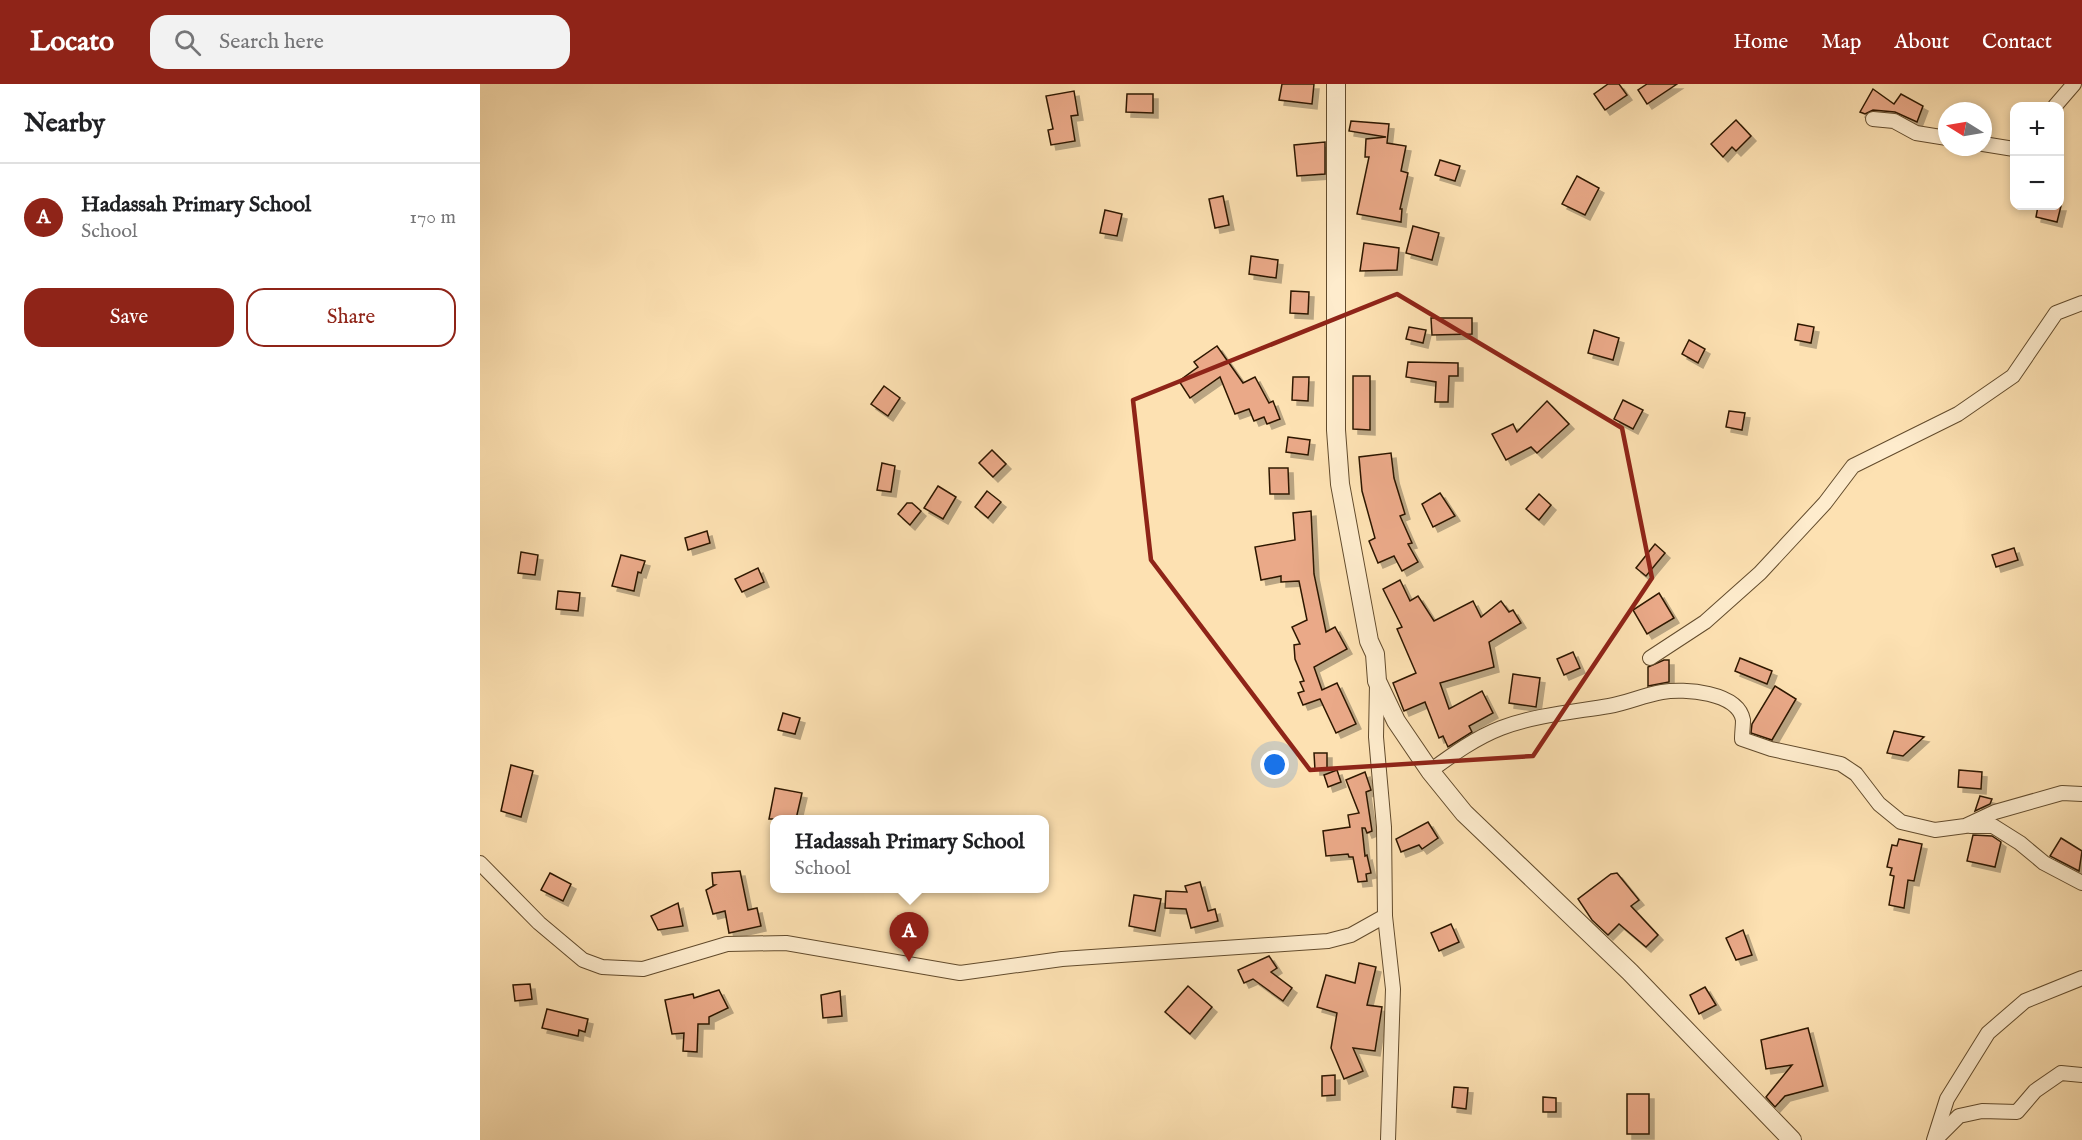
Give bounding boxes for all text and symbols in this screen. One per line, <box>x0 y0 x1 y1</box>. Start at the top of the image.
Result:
search box <box>150 15 570 69</box>
text: Locato <box>30 25 114 60</box>
icon: search <box>171 26 204 59</box>
text: Search here <box>219 28 324 56</box>
text: Home <box>1733 29 1788 56</box>
text: Map <box>1821 29 1861 56</box>
text: About <box>1894 29 1949 56</box>
text: Contact <box>1982 29 2052 56</box>
north arrow <box>1938 102 1992 156</box>
map controls <box>2010 102 2064 210</box>
button: + <box>2010 102 2064 156</box>
text: Nearby <box>24 107 105 140</box>
button: − <box>2010 156 2064 210</box>
text: Hadassah Primary School <box>81 191 311 219</box>
text: A <box>37 205 50 230</box>
text: 170 m <box>410 205 456 230</box>
text: School <box>81 219 137 244</box>
button: Save <box>24 288 234 347</box>
button: Share <box>246 288 456 347</box>
your location <box>1260 750 1289 779</box>
popup <box>770 815 1049 893</box>
text: Hadassah Primary School <box>794 828 1025 856</box>
text: School <box>794 856 851 881</box>
pin: A <box>890 912 928 962</box>

